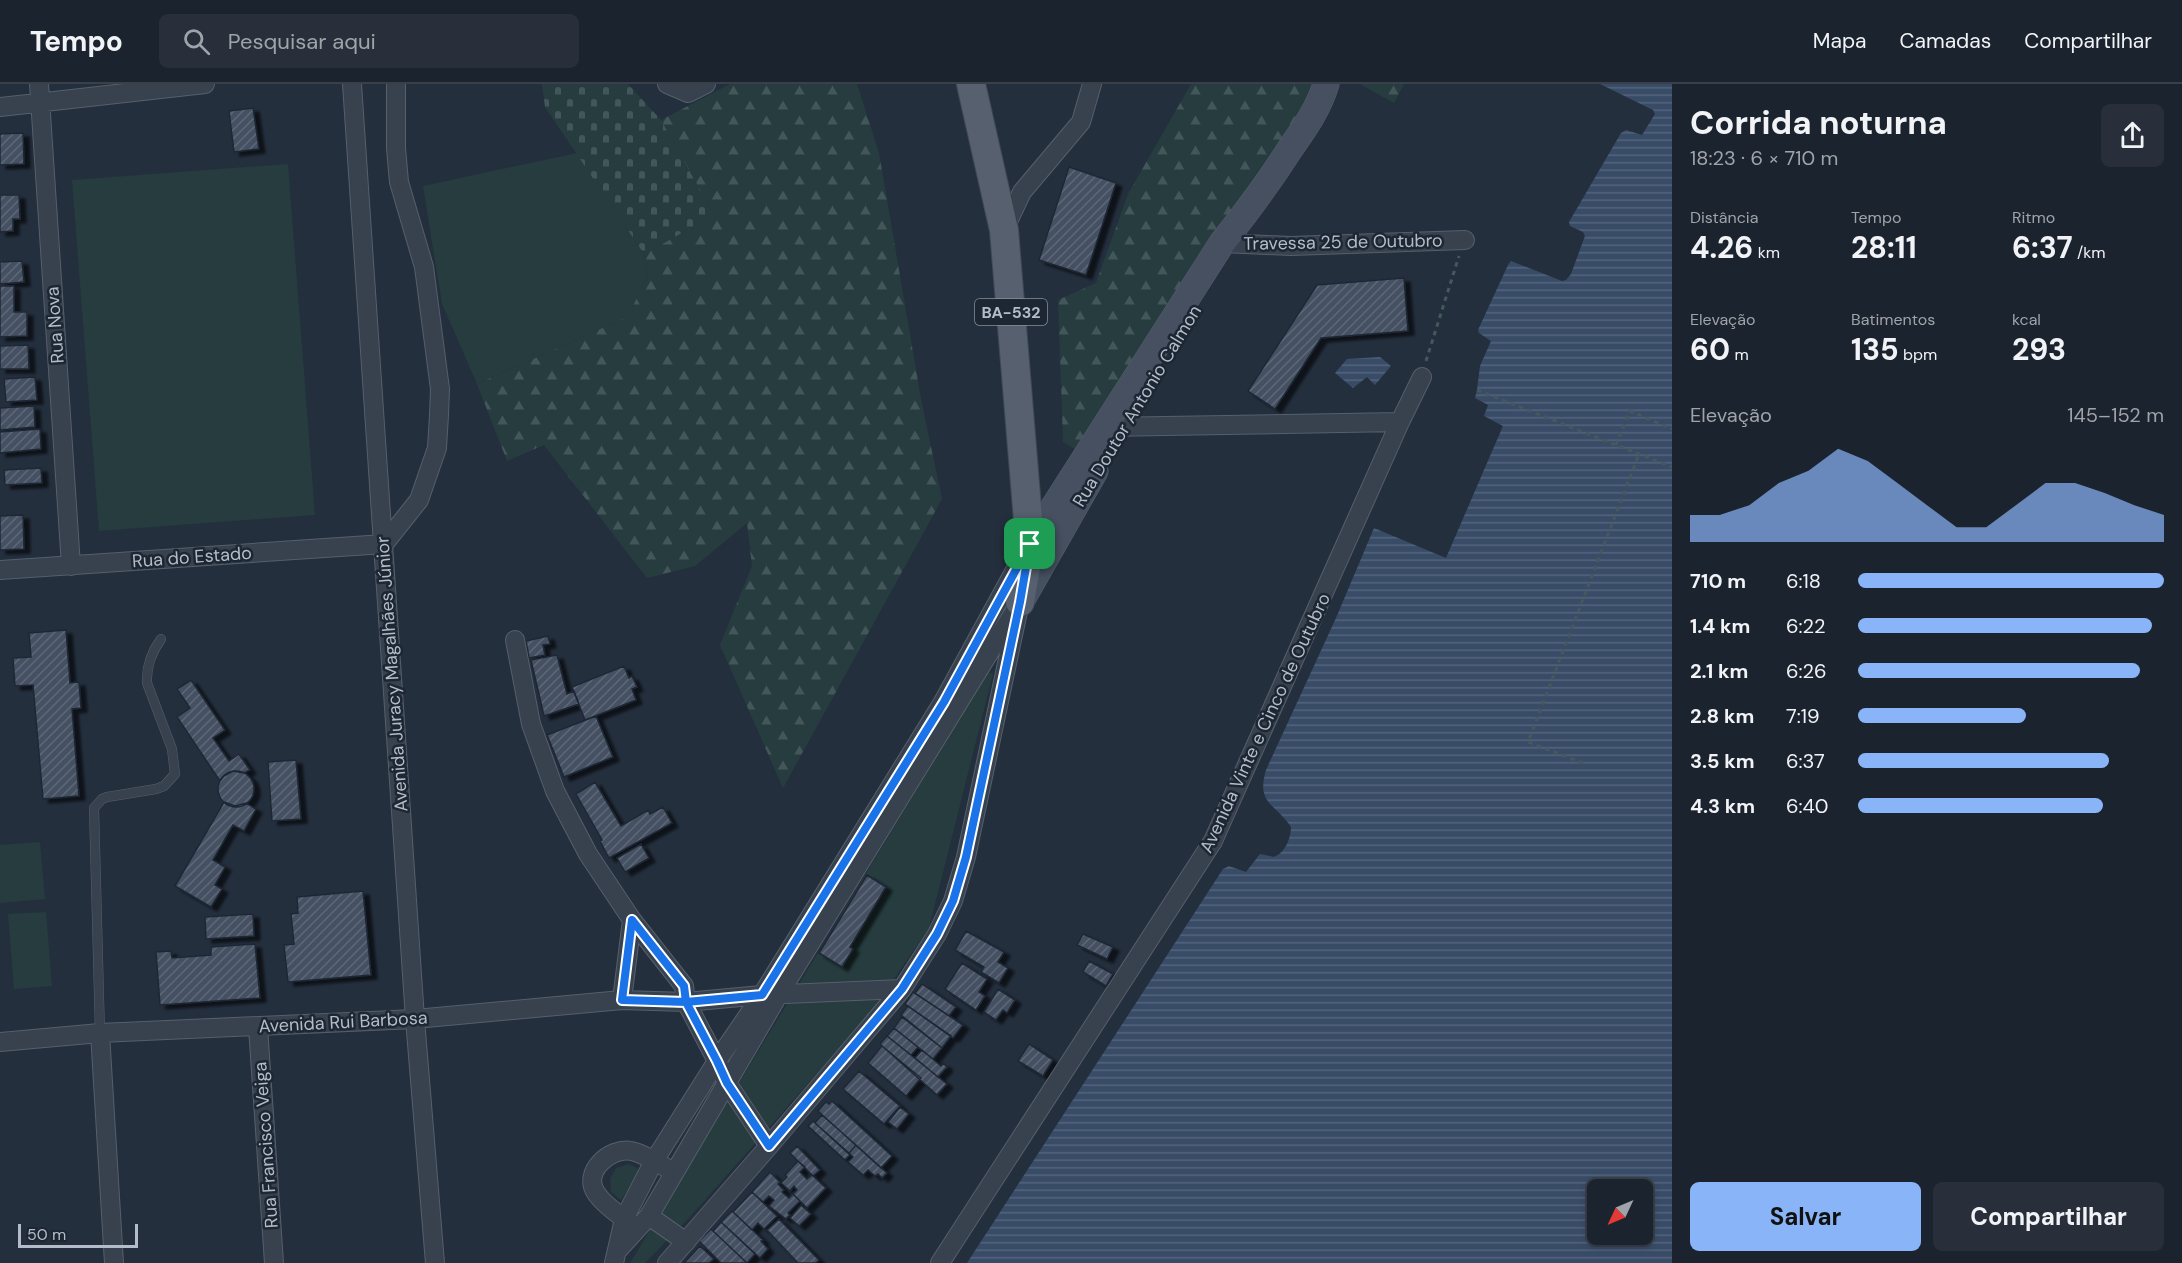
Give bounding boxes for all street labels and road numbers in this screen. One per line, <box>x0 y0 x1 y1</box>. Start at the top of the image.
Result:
street label: Travessa 25 de Outubro <box>1243 228 1443 256</box>
street label: Rua Nova <box>40 286 70 364</box>
road number: BA-532 <box>975 299 1047 325</box>
street label: Rua Doutor Antonio Calmon <box>1067 301 1207 511</box>
street label: Avenida Juracy Magalhães Júnior <box>370 535 414 812</box>
street label: Rua do Estado <box>131 541 253 573</box>
street label: Avenida Vinte e Cinco de Outubro <box>1194 589 1336 857</box>
street label: Avenida Rui Barbosa <box>258 1006 428 1038</box>
street label: Rua Francisco Veiga <box>248 1061 284 1229</box>

